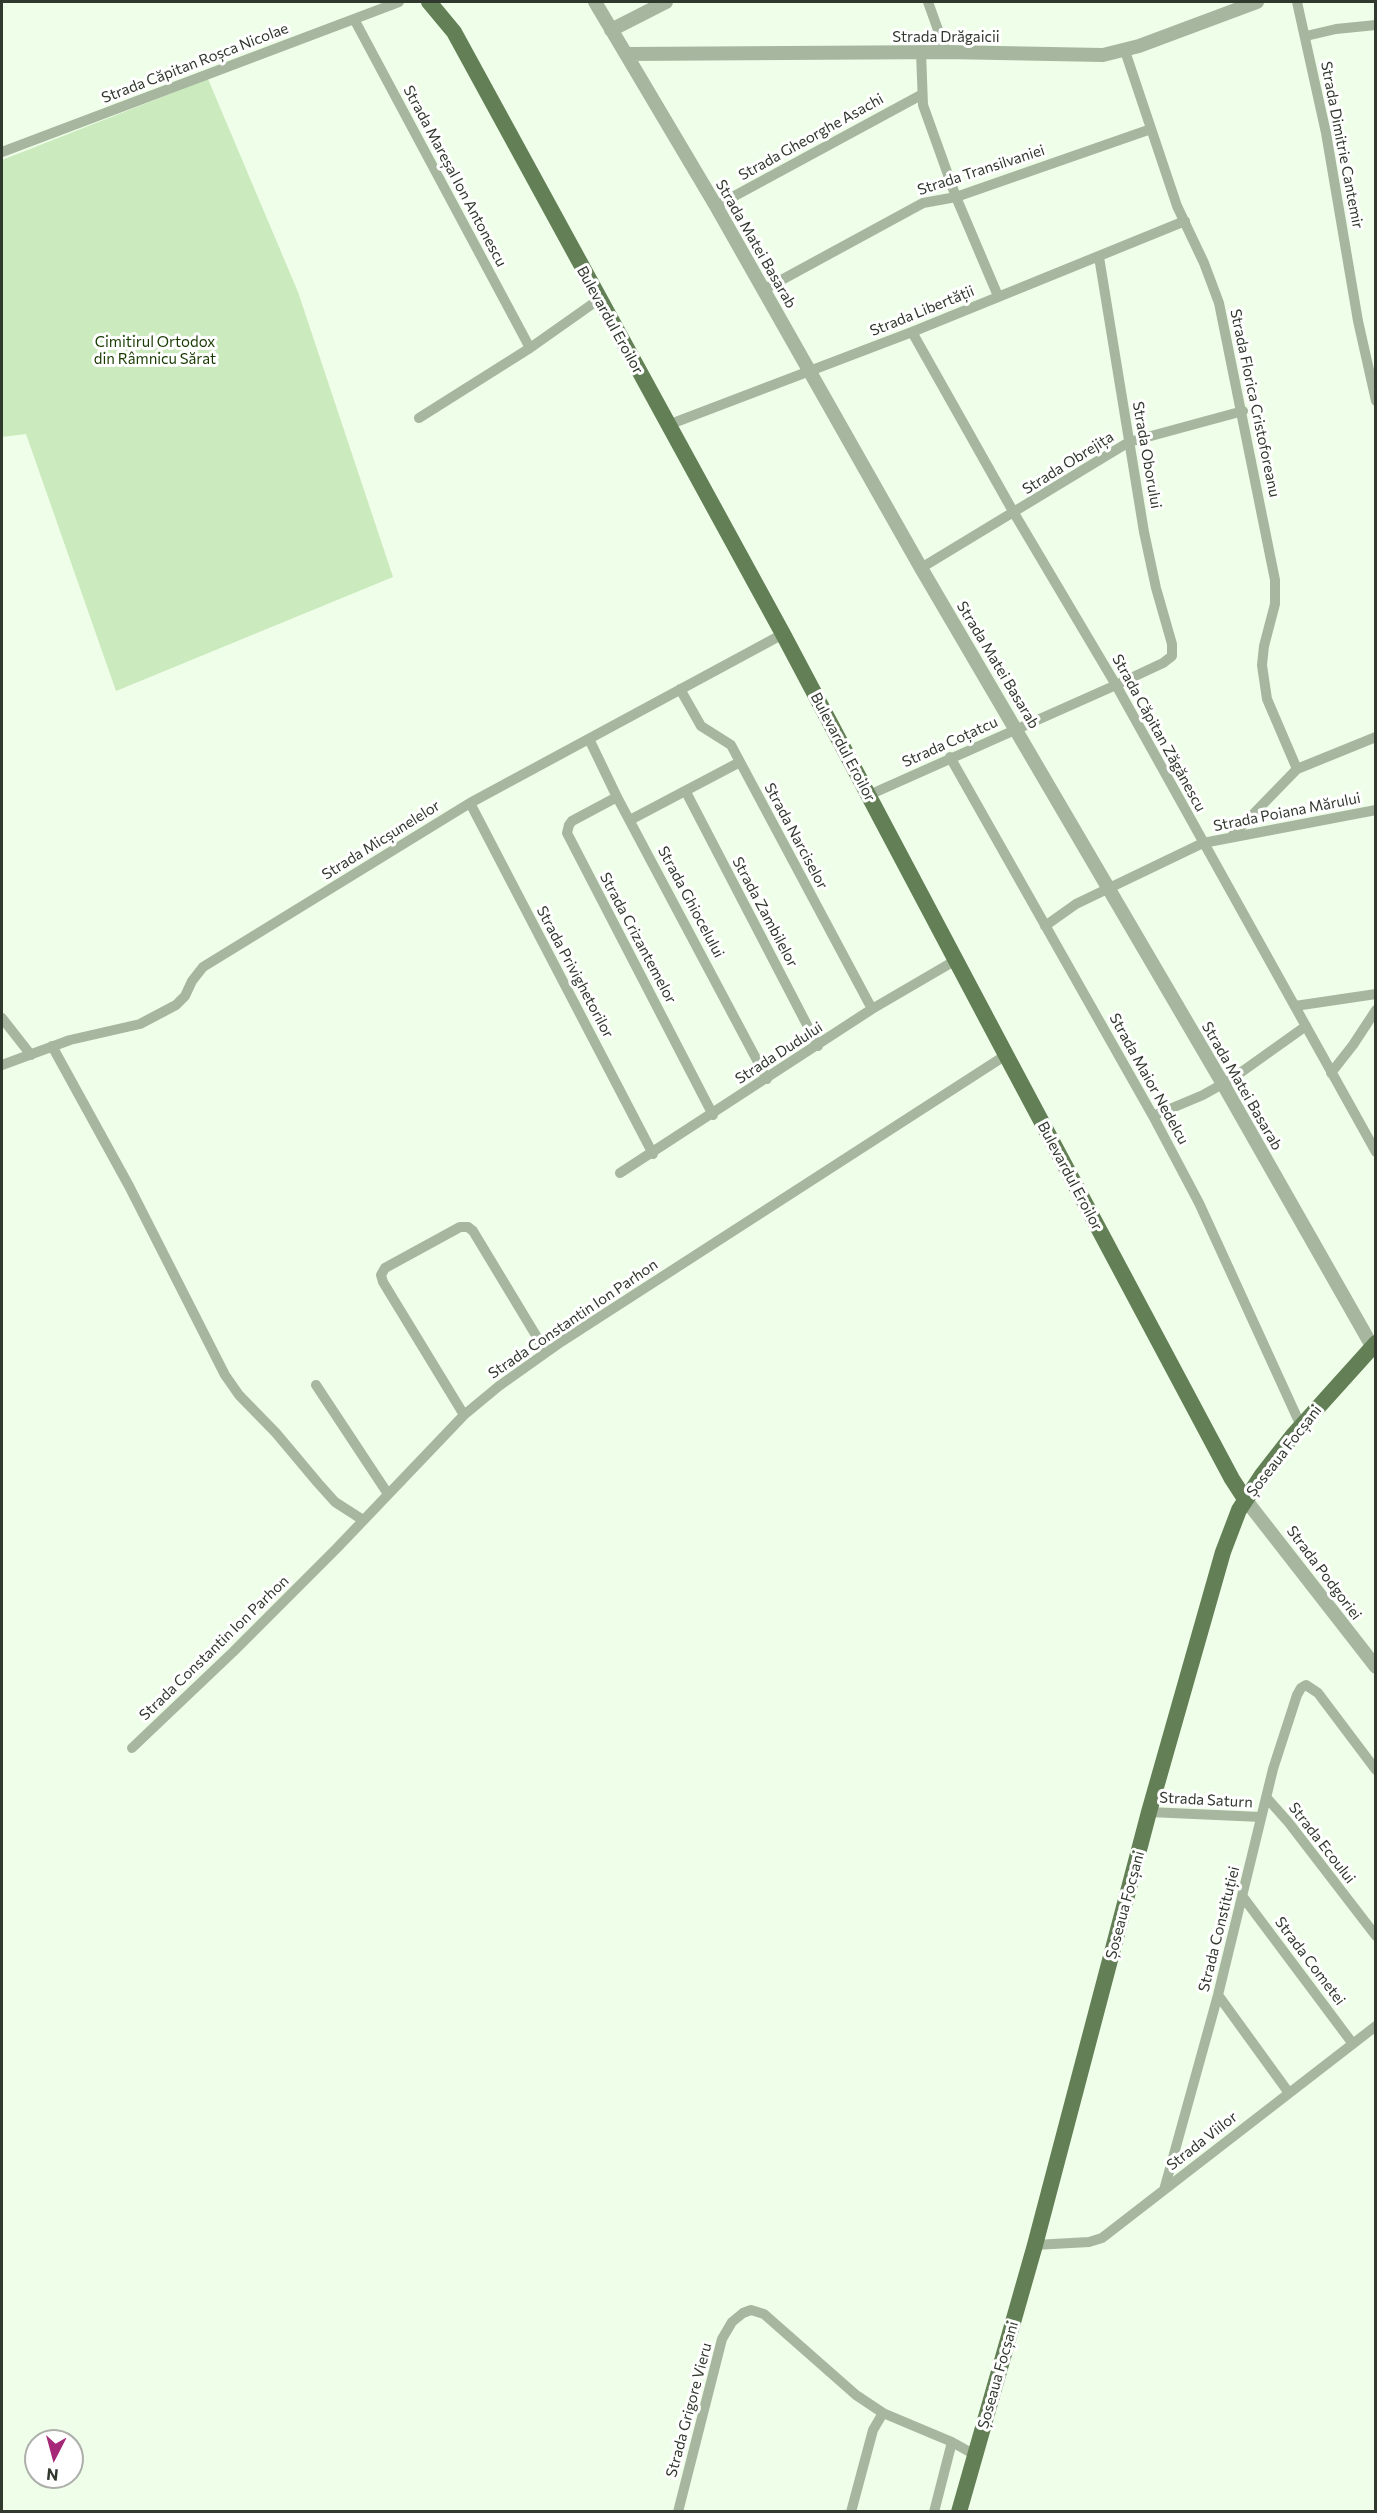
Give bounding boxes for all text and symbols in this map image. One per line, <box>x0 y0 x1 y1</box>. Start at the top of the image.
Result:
street label: Strada Căpitan Roșca Nicolae <box>99 19 291 107</box>
street label: Strada Drăgaicii <box>892 28 1000 46</box>
street label: Strada Dimitrie Cantemir <box>1317 60 1367 230</box>
street label: Strada Mareșal Ion Antonescu <box>399 82 511 270</box>
street label: Strada Gheorghe Asachi <box>735 90 887 184</box>
street label: Strada Transilvaniei <box>915 141 1047 199</box>
street label: Strada Matei Basarab <box>712 177 800 311</box>
street label: Bulevardul Eroilor <box>573 263 647 377</box>
street label: Strada Libertății <box>867 282 977 340</box>
street label: Strada Florica Cristoforeanu <box>1226 307 1284 499</box>
park label: Cimitirul Ortodox din Râmnicu Sărat <box>94 333 216 368</box>
street label: Strada Oborului <box>1129 400 1165 510</box>
street label: Strada Obrejița <box>1019 428 1117 498</box>
street label: Strada Matei Basarab <box>953 598 1043 732</box>
street label: Strada Căpitan Zăgănescu <box>1108 651 1210 815</box>
street label: Bulevardul Eroilor <box>807 690 879 804</box>
street label: Strada Coțatcu <box>899 713 1001 771</box>
street label: Strada Narciselor <box>760 780 832 892</box>
street label: Strada Poiana Mărului <box>1212 789 1362 835</box>
street label: Strada Micșunelelor <box>319 796 443 884</box>
street label: Strada Ghiocelului <box>654 843 728 961</box>
street label: Strada Zambilelor <box>728 854 802 970</box>
street label: Strada Crizantemelor <box>596 869 680 1007</box>
street label: Strada Privighetorilor <box>533 903 617 1041</box>
street label: Strada Maior Nedelcu <box>1105 1010 1193 1148</box>
street label: Strada Dudului <box>732 1018 826 1088</box>
street label: Strada Matei Basarab <box>1198 1019 1286 1153</box>
street label: Bulevardul Eroilor <box>1034 1119 1106 1233</box>
street label: Strada Constantin Ion Parhon <box>485 1255 661 1383</box>
street label: Șoseaua Focșani <box>1243 1402 1325 1500</box>
street label: Strada Podgoriei <box>1283 1522 1365 1624</box>
street label: Strada Constantin Ion Parhon <box>136 1572 292 1724</box>
street label: Strada Saturn <box>1159 1789 1253 1811</box>
street label: Strada Ecoului <box>1285 1799 1359 1887</box>
street label: Șoseaua Focșani <box>1102 1849 1148 1961</box>
street label: Strada Constituției <box>1195 1864 1243 1994</box>
street label: Strada Cometei <box>1271 1913 1349 2009</box>
street label: Strada Viilor <box>1163 2108 1241 2174</box>
street label: Șoseaua Focșani <box>974 2319 1022 2431</box>
street label: Strada Grigore Vieru <box>662 2341 716 2479</box>
north arrow <box>24 2429 84 2489</box>
text: N <box>45 2465 59 2485</box>

